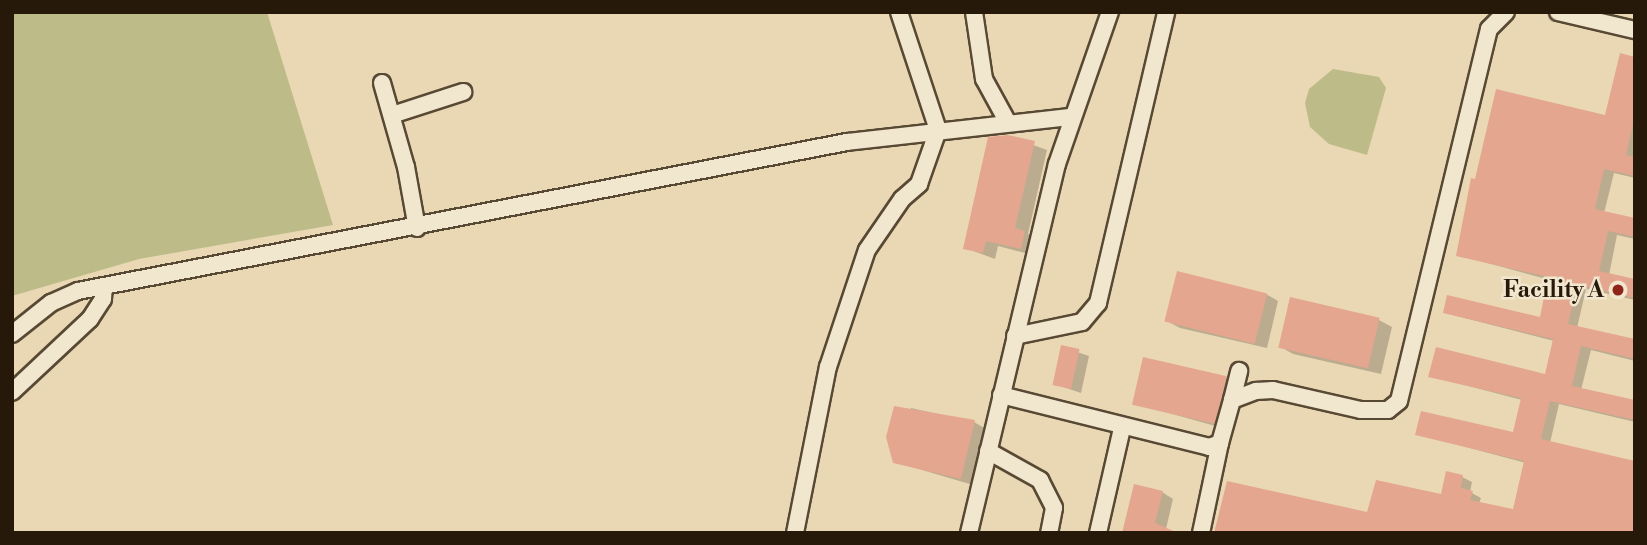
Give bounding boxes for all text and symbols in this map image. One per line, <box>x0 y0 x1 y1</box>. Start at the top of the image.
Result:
place label: Facility A <box>1503 276 1604 304</box>
marker: Facility A <box>1610 282 1626 298</box>

